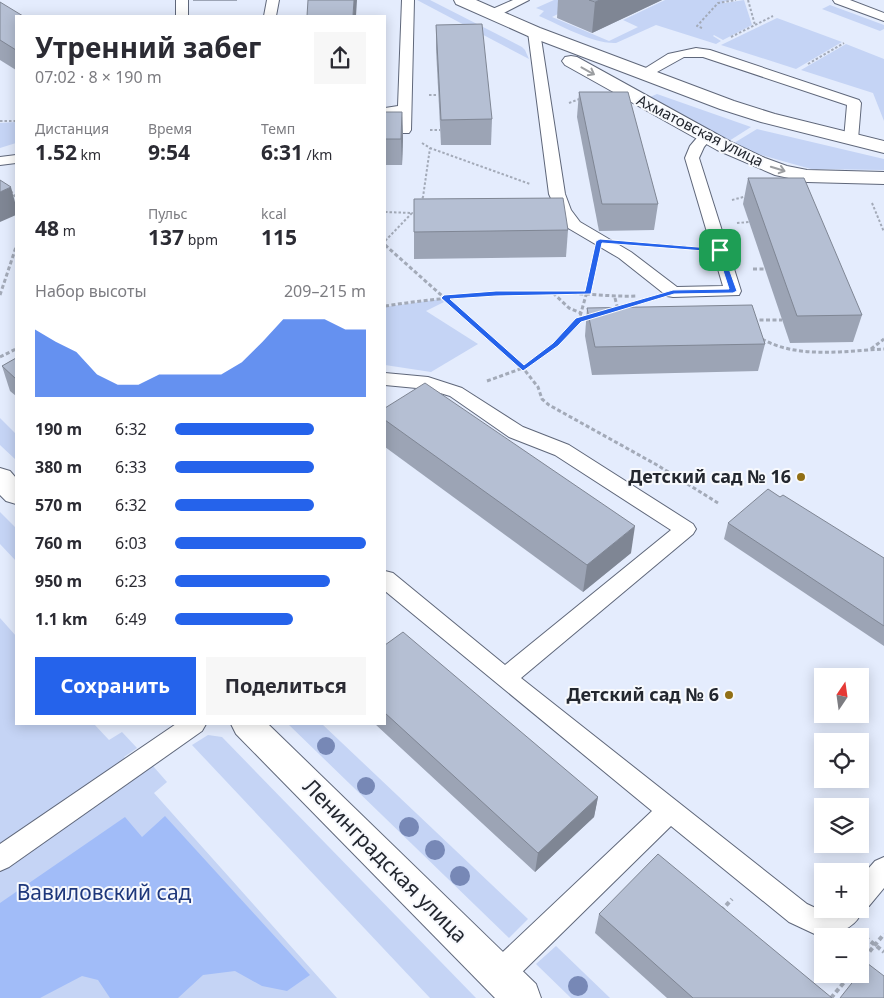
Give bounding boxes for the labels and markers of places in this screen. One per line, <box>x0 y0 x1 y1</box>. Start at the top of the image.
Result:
pin <box>699 229 741 271</box>
place label: Детский сад № 16 <box>628 464 791 488</box>
marker: Детский сад № 16 <box>795 471 807 483</box>
place label: Детский сад № 6 <box>567 682 719 706</box>
marker: Детский сад № 6 <box>723 689 735 701</box>

